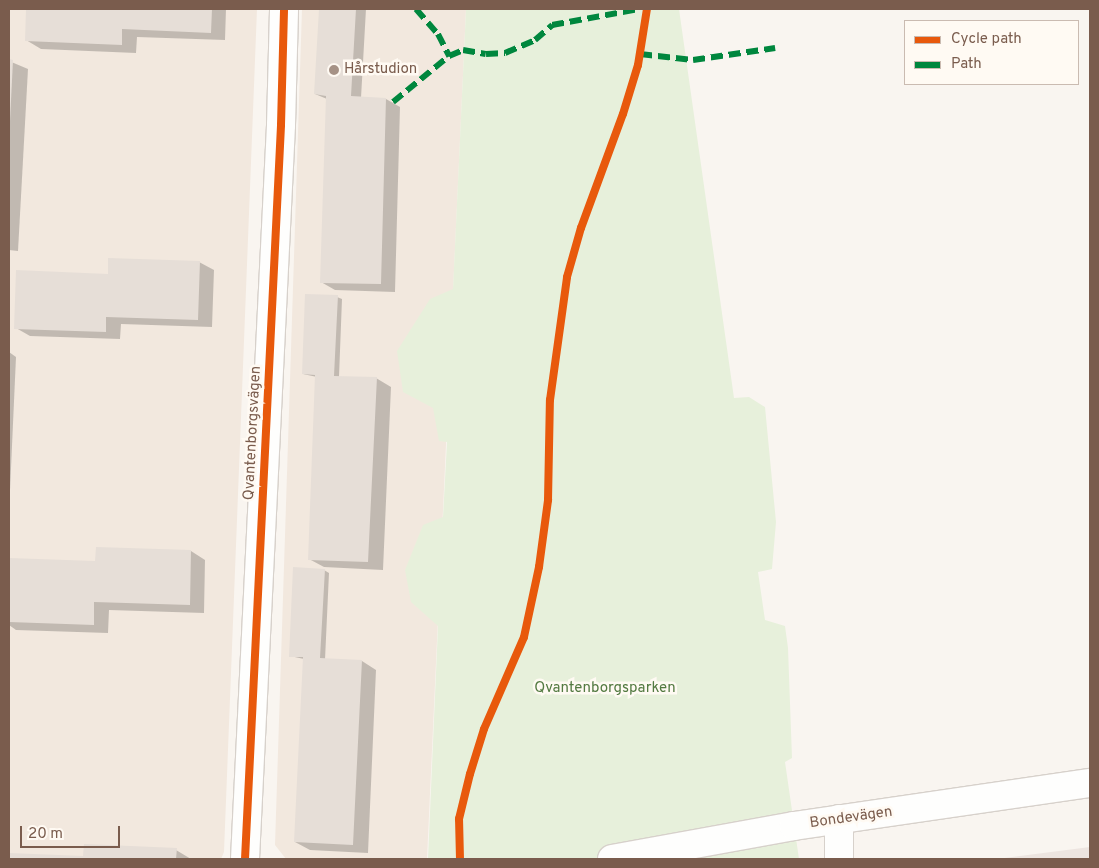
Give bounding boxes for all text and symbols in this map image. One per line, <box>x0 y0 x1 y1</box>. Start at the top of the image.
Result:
legend <box>904 20 1079 85</box>
text: Cycle path <box>951 30 1022 49</box>
text: Path <box>951 55 982 74</box>
place label: Hårstudion <box>344 61 417 79</box>
marker: Hårstudion <box>328 64 340 76</box>
street label: Qvantenborgsvägen <box>240 365 266 501</box>
park label: Qvantenborgsparken <box>534 680 676 698</box>
street label: Bondevägen <box>808 803 894 833</box>
scale bar <box>22 816 122 848</box>
text: 20 m <box>28 825 63 844</box>

